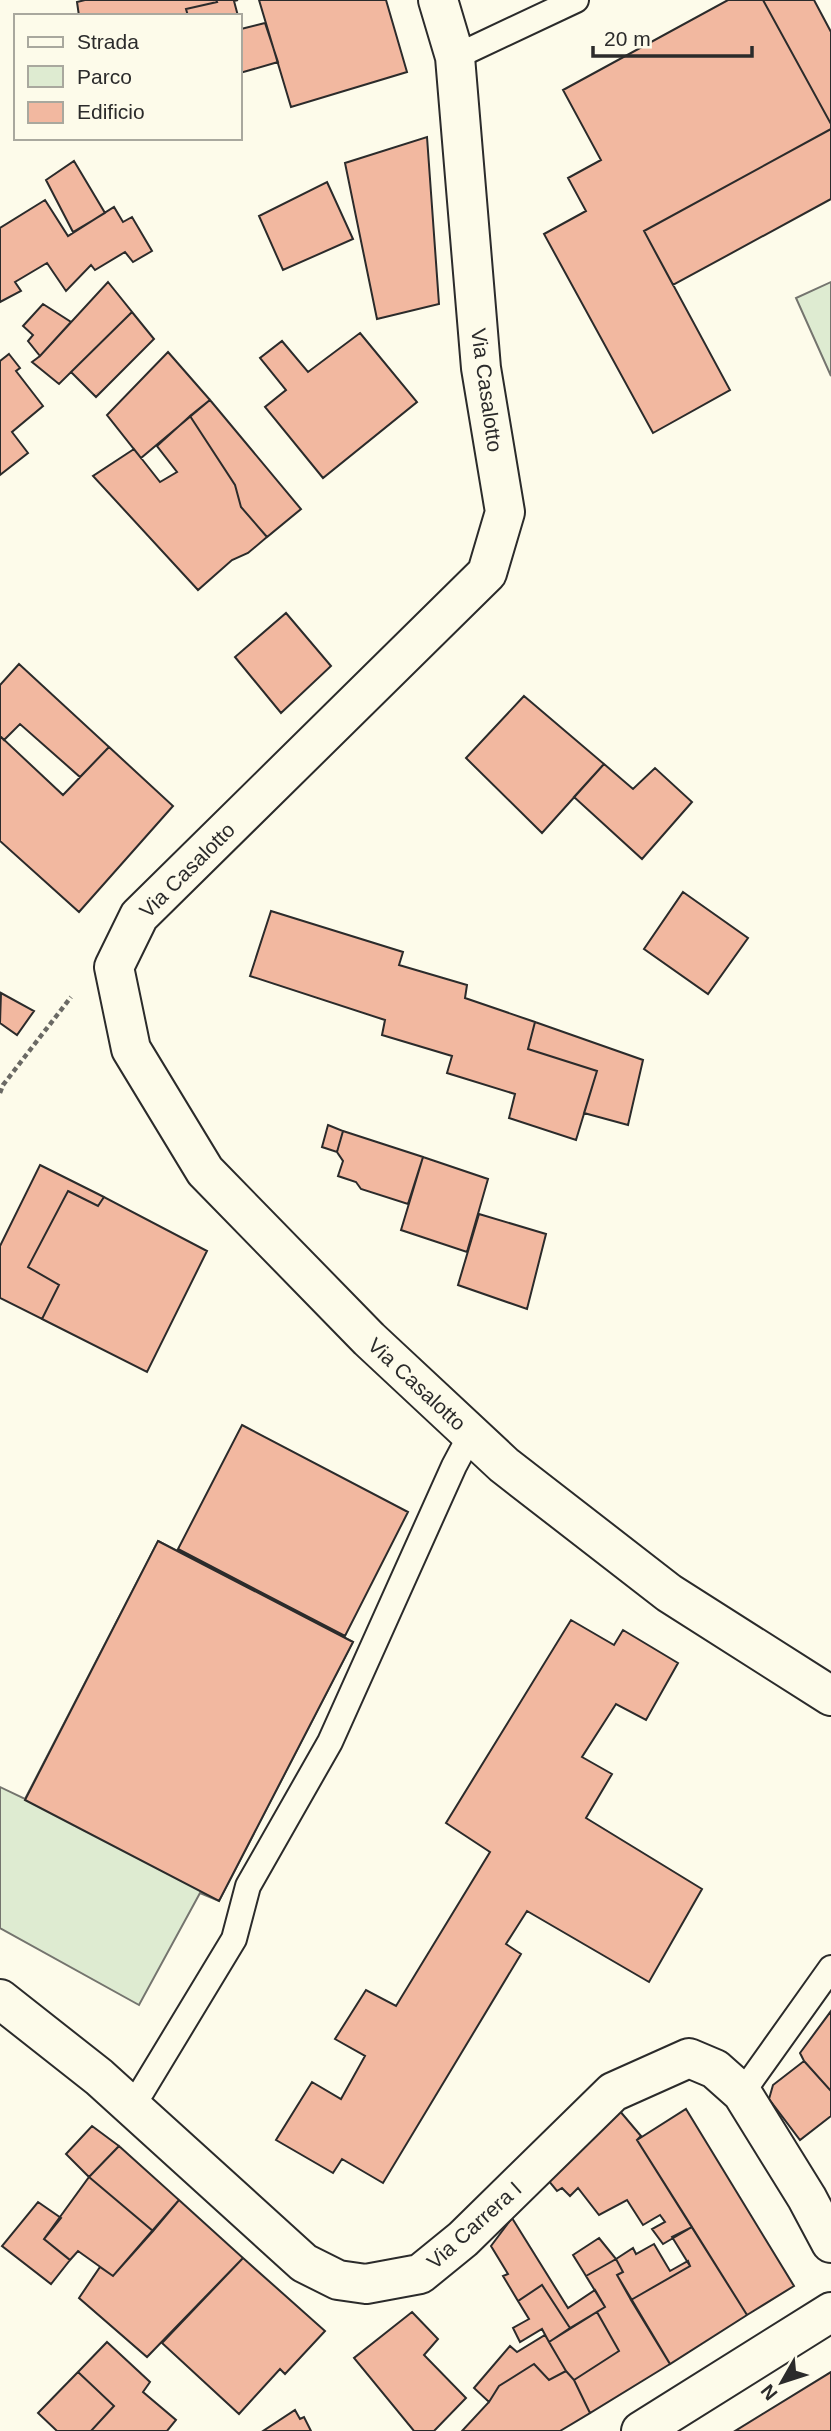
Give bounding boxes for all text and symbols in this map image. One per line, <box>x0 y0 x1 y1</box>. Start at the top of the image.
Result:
legend <box>14 14 242 140</box>
scale bar <box>593 14 752 58</box>
text: 20 m <box>604 27 651 50</box>
text: Strada <box>77 30 139 53</box>
text: Parco <box>77 65 132 88</box>
text: Edificio <box>77 100 145 123</box>
street label: Via Casalotto <box>467 327 507 453</box>
street label: Via Casalotto <box>135 818 239 922</box>
street label: Via Casalotto <box>364 1333 470 1435</box>
street label: Via Carrera I <box>422 2177 526 2273</box>
north arrow <box>747 2347 817 2417</box>
text: N <box>757 2380 782 2404</box>

